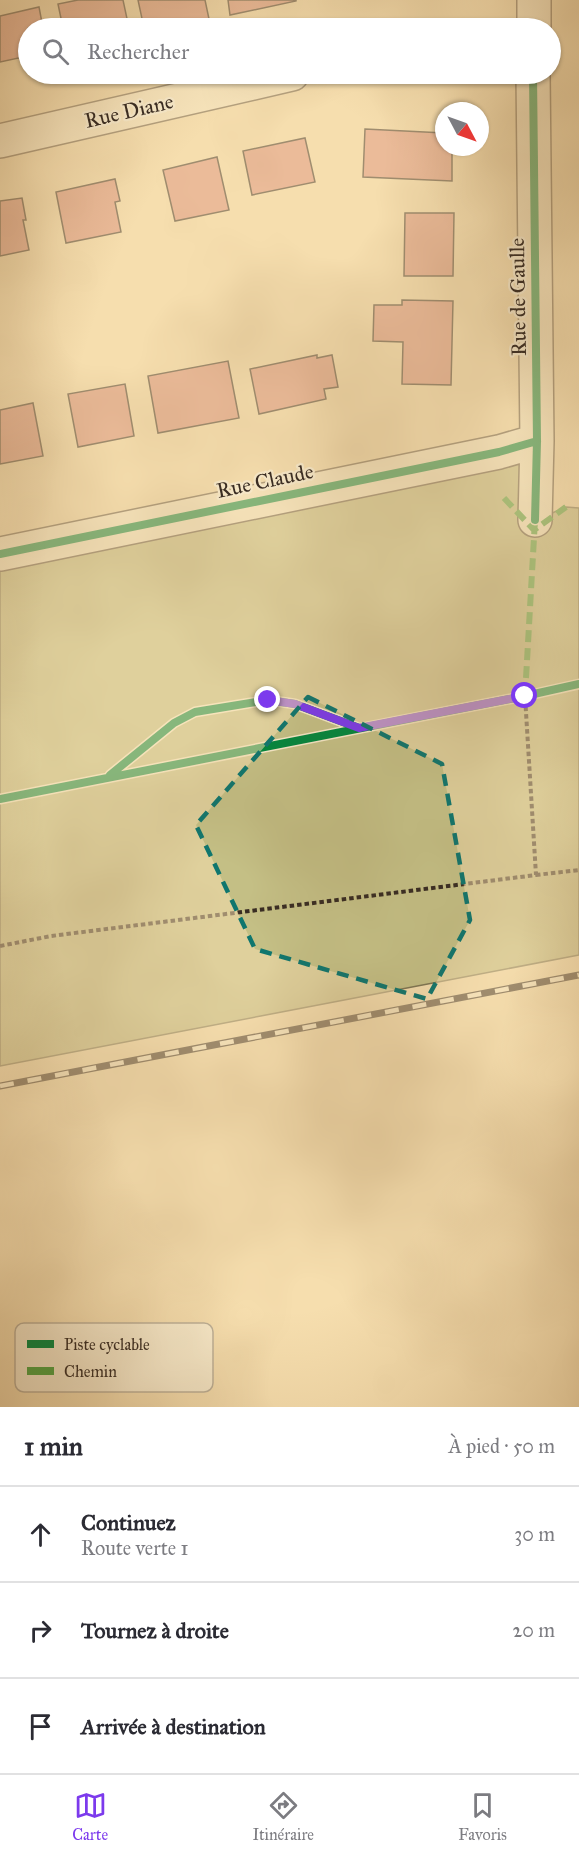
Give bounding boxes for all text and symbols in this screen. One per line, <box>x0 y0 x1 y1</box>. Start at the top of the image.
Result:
search box <box>18 18 561 84</box>
icon: search <box>39 35 72 68</box>
text: Rechercher <box>87 38 189 65</box>
street label: Rue Diane <box>82 88 176 134</box>
north arrow <box>435 102 489 156</box>
street label: Rue de Gaulle <box>504 237 532 356</box>
street label: Rue Claude <box>214 458 316 504</box>
route start <box>511 682 537 708</box>
route end <box>254 686 280 712</box>
legend <box>15 1323 213 1392</box>
text: Piste cyclable <box>64 1335 150 1354</box>
text: Chemin <box>64 1362 117 1381</box>
text: 1 min <box>24 1430 83 1462</box>
text: À pied · 50 m <box>448 1434 555 1458</box>
text: Continuez <box>81 1509 176 1536</box>
icon: ahead <box>24 1518 57 1551</box>
text: 30 m <box>514 1522 555 1546</box>
text: Route verte 1 <box>81 1536 188 1560</box>
icon: right <box>24 1614 57 1647</box>
text: Tournez à droite <box>81 1617 229 1644</box>
text: 20 m <box>512 1618 555 1642</box>
icon: arrive <box>24 1710 57 1743</box>
text: Arrivée à destination <box>81 1713 266 1740</box>
tab: Carte <box>72 1789 108 1844</box>
tab: Itinéraire <box>252 1789 314 1844</box>
tab: Favoris <box>458 1789 507 1844</box>

